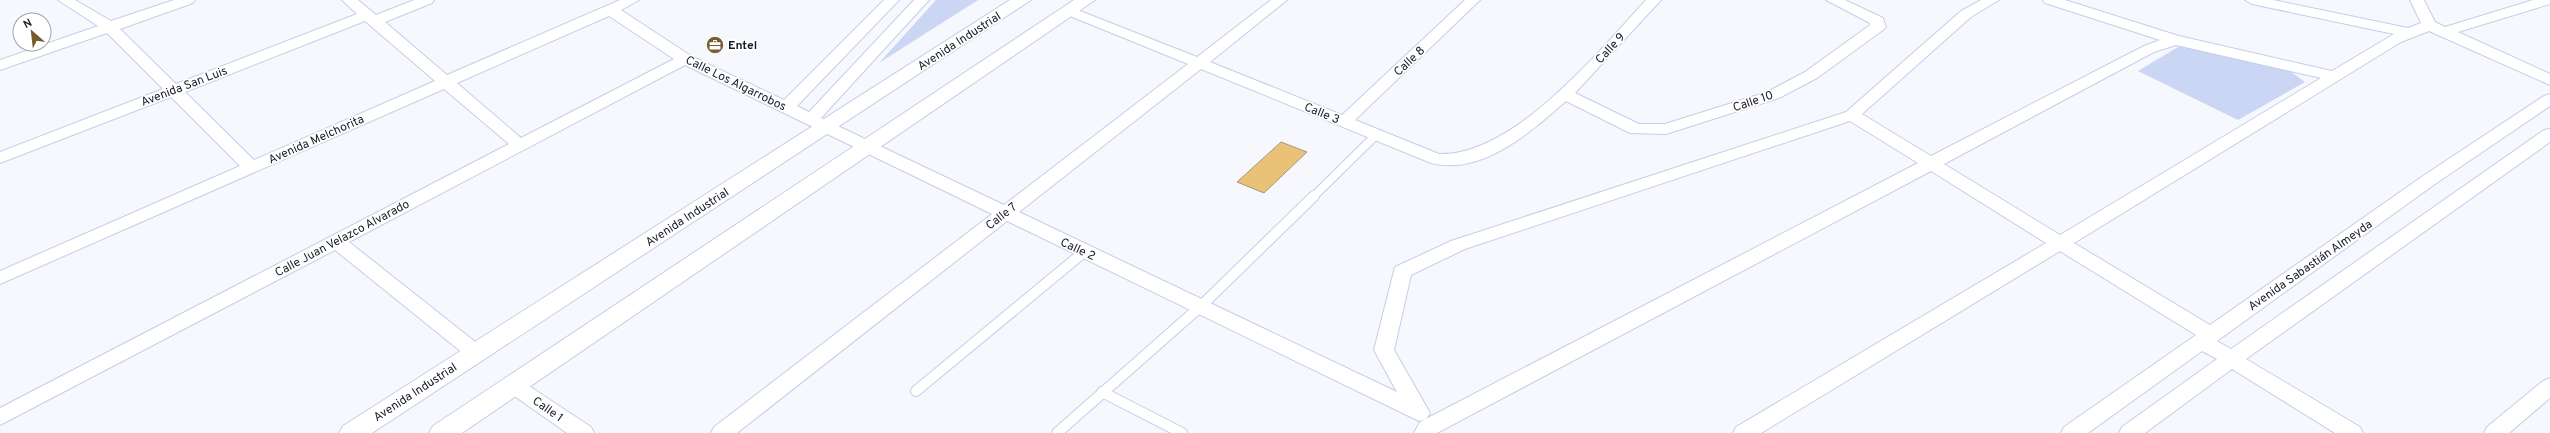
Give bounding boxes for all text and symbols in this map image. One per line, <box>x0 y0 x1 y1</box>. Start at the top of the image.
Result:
street label: Avenida Industrial <box>915 9 1004 75</box>
north arrow <box>12 12 52 52</box>
text: N <box>21 16 35 32</box>
street label: Calle 9 <box>1592 30 1629 68</box>
office icon: Entel <box>705 35 725 55</box>
place label: Entel <box>728 38 757 54</box>
street label: Calle 8 <box>1391 43 1429 80</box>
street label: Calle Los Algarrobos <box>682 53 789 115</box>
street label: Avenida San Luis <box>139 63 230 111</box>
street label: Calle 10 <box>1731 88 1776 116</box>
street label: Calle 3 <box>1302 100 1342 128</box>
street label: Avenida Melchorita <box>266 112 367 168</box>
street label: Avenida Industrial <box>643 185 732 251</box>
street label: Calle Juan Velazco Alvarado <box>272 196 413 281</box>
street label: Calle 7 <box>983 200 1021 234</box>
street label: Avenida Sabastián Almeyda <box>2245 217 2376 315</box>
street label: Calle 2 <box>1057 235 1098 265</box>
street label: Avenida Industrial <box>371 360 460 426</box>
street label: Calle 1 <box>529 393 566 426</box>

